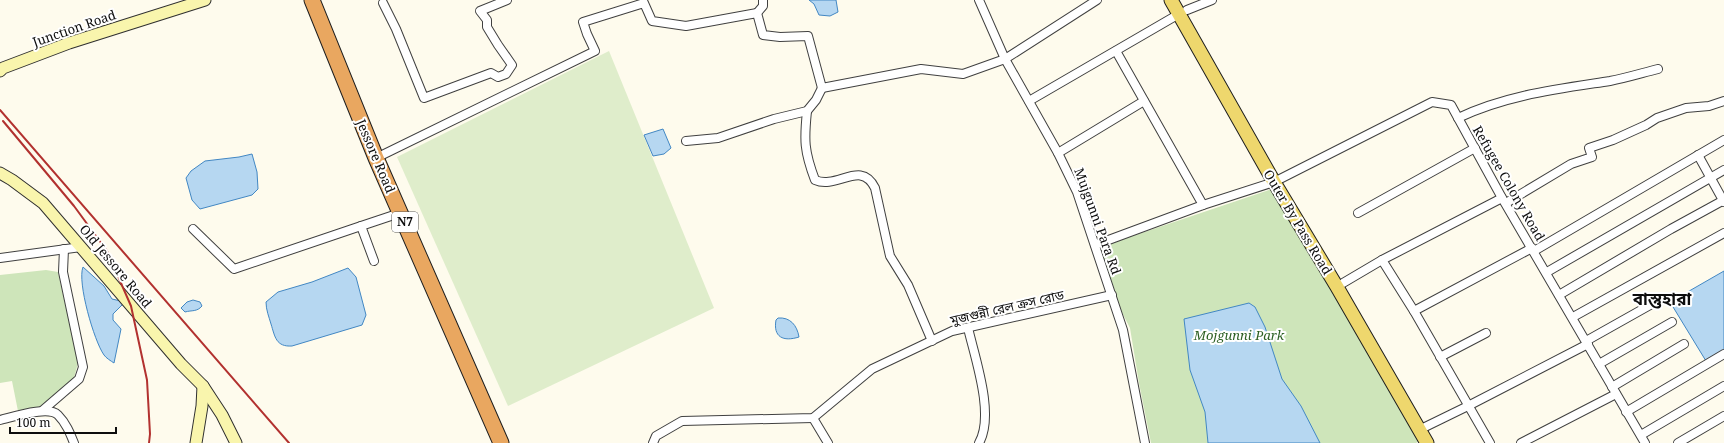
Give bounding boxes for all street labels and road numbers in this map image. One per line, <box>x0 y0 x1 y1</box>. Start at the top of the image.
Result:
street label: Junction Road <box>29 5 118 51</box>
street label: Jessore Road <box>352 115 400 196</box>
street label: Refugee Colony Road <box>1469 122 1549 244</box>
street label: Mujgunni Para Rd <box>1070 165 1126 277</box>
street label: Outer By Pass Road <box>1260 166 1336 278</box>
road number: N7 <box>392 212 418 232</box>
street label: Old Jessore Road <box>76 221 156 311</box>
street label: মুজগুন্নী রেল ক্রস রোড <box>947 285 1066 329</box>

